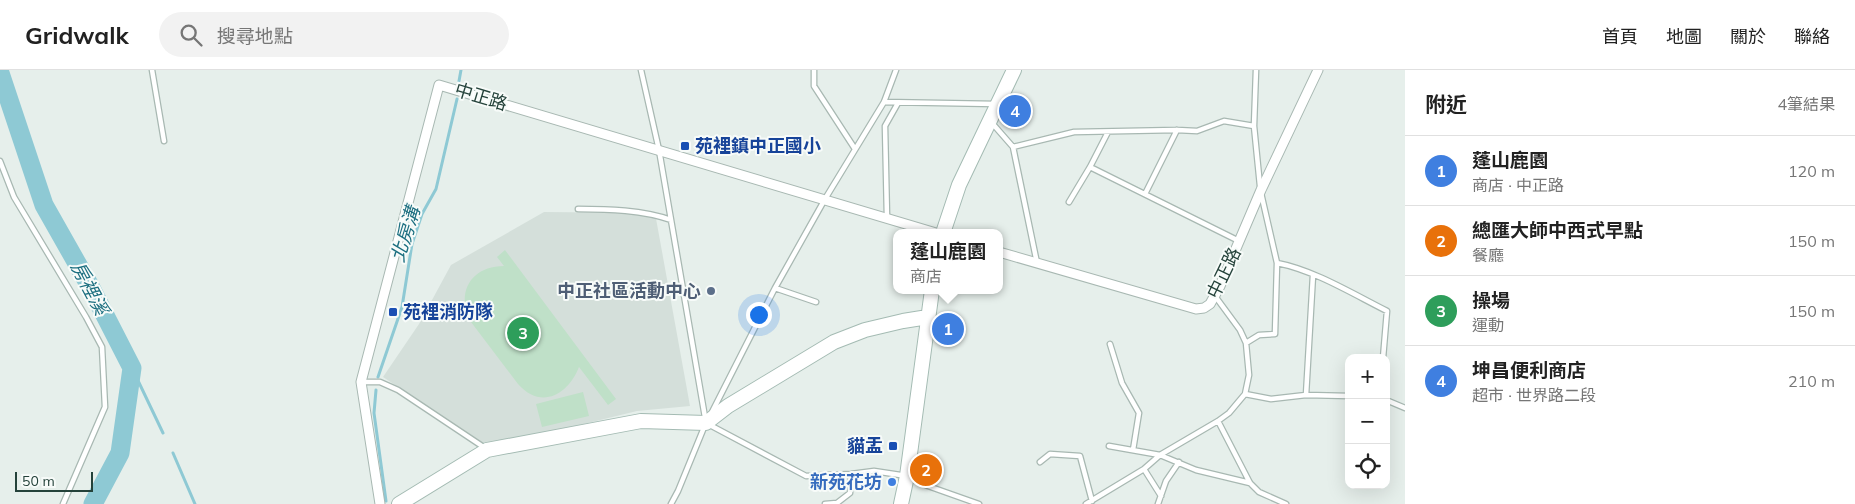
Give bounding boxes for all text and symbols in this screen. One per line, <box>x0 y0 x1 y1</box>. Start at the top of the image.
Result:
search box <box>159 12 509 57</box>
text: Gridwalk <box>25 20 129 50</box>
icon: search <box>177 21 205 49</box>
text: 搜尋地點 <box>217 24 293 48</box>
text: 首頁 <box>1602 25 1638 48</box>
text: 地圖 <box>1666 25 1702 48</box>
text: 關於 <box>1730 25 1766 48</box>
text: 聯絡 <box>1794 25 1830 48</box>
street label: 中正路 <box>452 78 510 115</box>
text: 附近 <box>1425 91 1467 117</box>
pin: 4 <box>999 92 1031 130</box>
text: 4筆結果 <box>1777 94 1835 114</box>
place label: 苑裡鎮中正國小 <box>695 134 821 157</box>
marker: 苑裡鎮中正國小 <box>679 140 691 152</box>
text: 蓬山鹿園 <box>1472 148 1548 172</box>
text: 1 <box>1436 161 1446 181</box>
text: 120 m <box>1788 161 1835 181</box>
text: 商店 · 中正路 <box>1472 175 1564 195</box>
water label: 北房溝 <box>385 200 426 265</box>
text: 總匯大師中西式早點 <box>1472 218 1643 242</box>
popup <box>893 229 1003 294</box>
text: 2 <box>1436 231 1446 251</box>
text: 150 m <box>1788 231 1835 251</box>
text: 蓬山鹿園 <box>910 239 986 263</box>
street label: 中正路 <box>1201 243 1246 302</box>
text: 餐廳 <box>1472 245 1504 265</box>
water label: 房裡溪 <box>66 257 115 321</box>
text: 商店 <box>910 266 942 286</box>
place label: 中正社區活動中心 <box>557 279 701 302</box>
marker: 中正社區活動中心 <box>705 285 717 297</box>
text: 操場 <box>1472 288 1510 312</box>
place label: 苑裡消防隊 <box>403 300 493 323</box>
text: 3 <box>1436 301 1446 321</box>
text: 150 m <box>1788 301 1835 321</box>
your location <box>746 302 772 328</box>
marker: 苑裡消防隊 <box>387 306 399 318</box>
pin: 1 <box>932 310 964 348</box>
pin: 3 <box>507 314 539 352</box>
text: 運動 <box>1472 315 1504 335</box>
map controls <box>1345 354 1390 489</box>
button: + <box>1345 354 1390 399</box>
text: 坤昌便利商店 <box>1472 358 1586 382</box>
text: 4 <box>1436 371 1446 391</box>
text: 210 m <box>1788 371 1835 391</box>
text: 超市 · 世界路二段 <box>1472 385 1596 405</box>
button: − <box>1345 399 1390 444</box>
place label: 貓盂 <box>847 434 883 457</box>
marker: 貓盂 <box>887 440 899 452</box>
button: locate <box>1345 444 1390 489</box>
pin: 2 <box>910 451 942 489</box>
scale bar <box>15 469 92 492</box>
place label: 新苑花坊 <box>810 470 882 493</box>
text: 50 m <box>22 472 55 490</box>
marker: 新苑花坊 <box>886 476 898 488</box>

